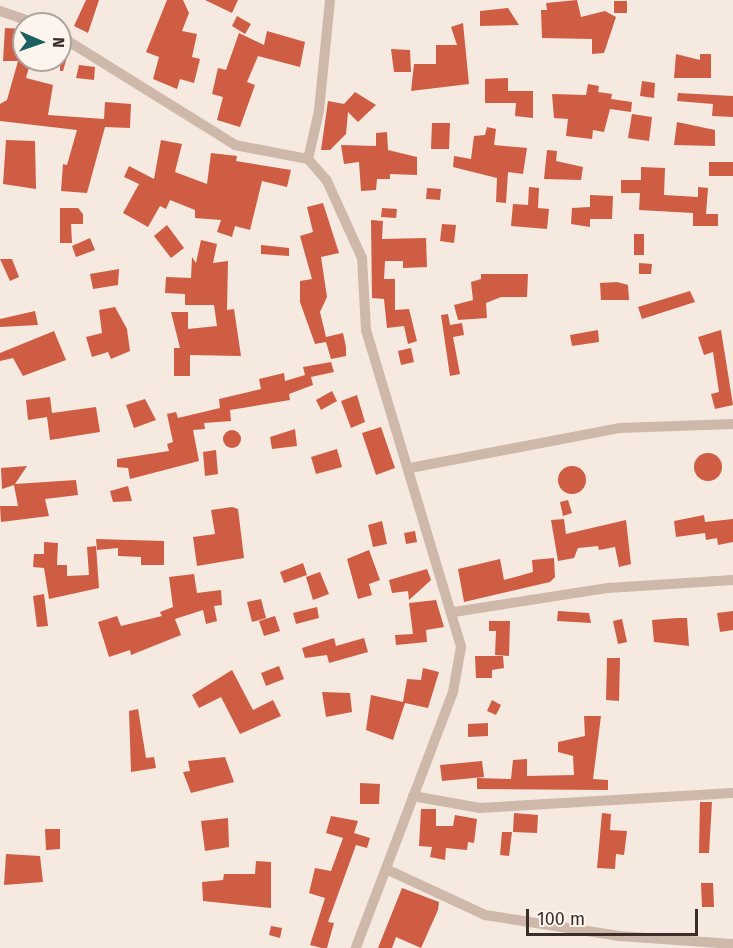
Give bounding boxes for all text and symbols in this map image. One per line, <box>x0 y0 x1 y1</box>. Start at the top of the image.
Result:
north arrow <box>12 12 72 72</box>
text: N <box>49 37 68 48</box>
scale bar <box>529 897 702 935</box>
text: 100 m <box>537 908 585 930</box>

